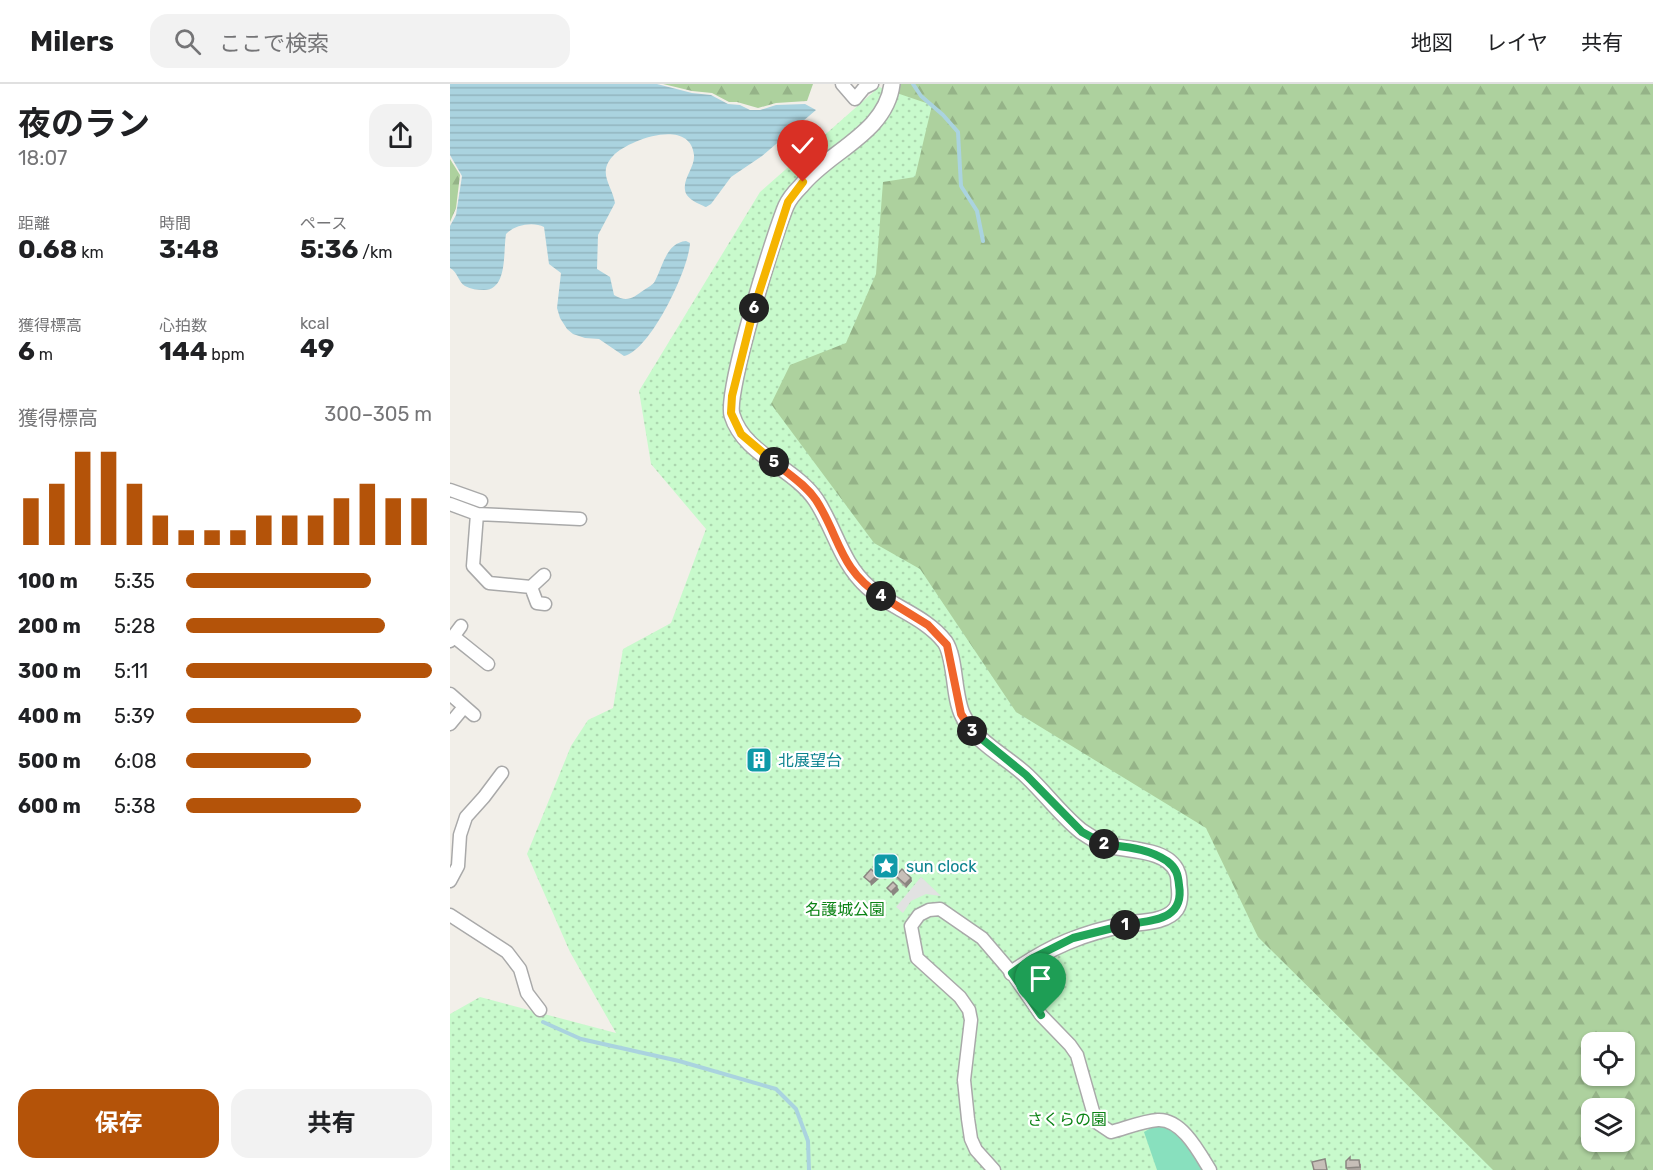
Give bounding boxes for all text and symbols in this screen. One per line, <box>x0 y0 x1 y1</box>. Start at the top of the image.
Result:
search box <box>150 14 570 68</box>
text: Milers <box>30 25 114 58</box>
icon: search <box>171 25 204 58</box>
text: ここで検索 <box>219 30 329 57</box>
text: 地図 <box>1411 30 1453 55</box>
text: レイヤ <box>1486 30 1548 55</box>
text: 共有 <box>1581 30 1623 55</box>
text: 夜のラン <box>18 104 150 143</box>
button: share <box>369 104 432 167</box>
pin <box>777 120 828 182</box>
icon: check <box>786 129 819 162</box>
text: 18:07 <box>18 146 67 170</box>
text: 距離 <box>18 214 50 233</box>
text: 時間 <box>159 214 191 233</box>
text: ペース <box>300 214 347 233</box>
text: 0.68 <box>18 234 77 265</box>
text: 3:48 <box>159 234 219 265</box>
text: 5:36 <box>300 234 358 265</box>
text: km <box>77 243 104 262</box>
text: /km <box>358 243 393 262</box>
pin: 6 <box>739 293 769 323</box>
text: 6 <box>749 298 759 317</box>
text: kcal <box>300 314 329 333</box>
text: 獲得標高 <box>18 316 82 335</box>
text: 心拍数 <box>159 316 207 335</box>
text: 49 <box>300 333 334 364</box>
text: 6 <box>18 336 35 367</box>
text: 144 <box>159 336 207 367</box>
text: m <box>35 345 53 364</box>
text: bpm <box>207 345 245 364</box>
text: 300–305 m <box>324 402 432 426</box>
text: 獲得標高 <box>18 406 98 430</box>
pin: 5 <box>759 447 789 477</box>
text: 5 <box>769 452 779 471</box>
text: 100 m <box>18 569 78 593</box>
text: 5:35 <box>114 569 155 593</box>
pin: 4 <box>866 581 896 611</box>
text: 4 <box>876 586 886 605</box>
text: 200 m <box>18 614 81 638</box>
text: 5:28 <box>114 614 155 638</box>
text: 300 m <box>18 659 81 683</box>
text: 5:11 <box>114 659 148 683</box>
text: 400 m <box>18 704 81 728</box>
text: 5:39 <box>114 704 155 728</box>
pin: 3 <box>957 716 987 746</box>
text: 3 <box>967 721 977 740</box>
building icon: 北展望台 <box>744 745 774 775</box>
text: 500 m <box>18 749 81 773</box>
text: 6:08 <box>114 749 157 773</box>
place label: 北展望台 <box>778 751 842 770</box>
text: 600 m <box>18 794 81 818</box>
text: 5:38 <box>114 794 156 818</box>
pin: 2 <box>1089 829 1119 859</box>
text: 2 <box>1099 834 1109 853</box>
place icon: sun clock <box>871 851 901 881</box>
place label: sun clock <box>906 857 977 876</box>
park label: 名護城公園 <box>805 900 885 919</box>
pin: 1 <box>1110 910 1140 940</box>
text: 1 <box>1121 915 1129 934</box>
pin <box>1015 953 1066 1015</box>
icon: arrive <box>1024 962 1057 995</box>
map controls <box>1581 1032 1635 1152</box>
button: locate <box>1581 1032 1635 1086</box>
button: 保存 <box>18 1089 219 1158</box>
button: 共有 <box>231 1089 432 1158</box>
button: layers <box>1581 1098 1635 1152</box>
park label: さくらの園 <box>1027 1110 1107 1129</box>

